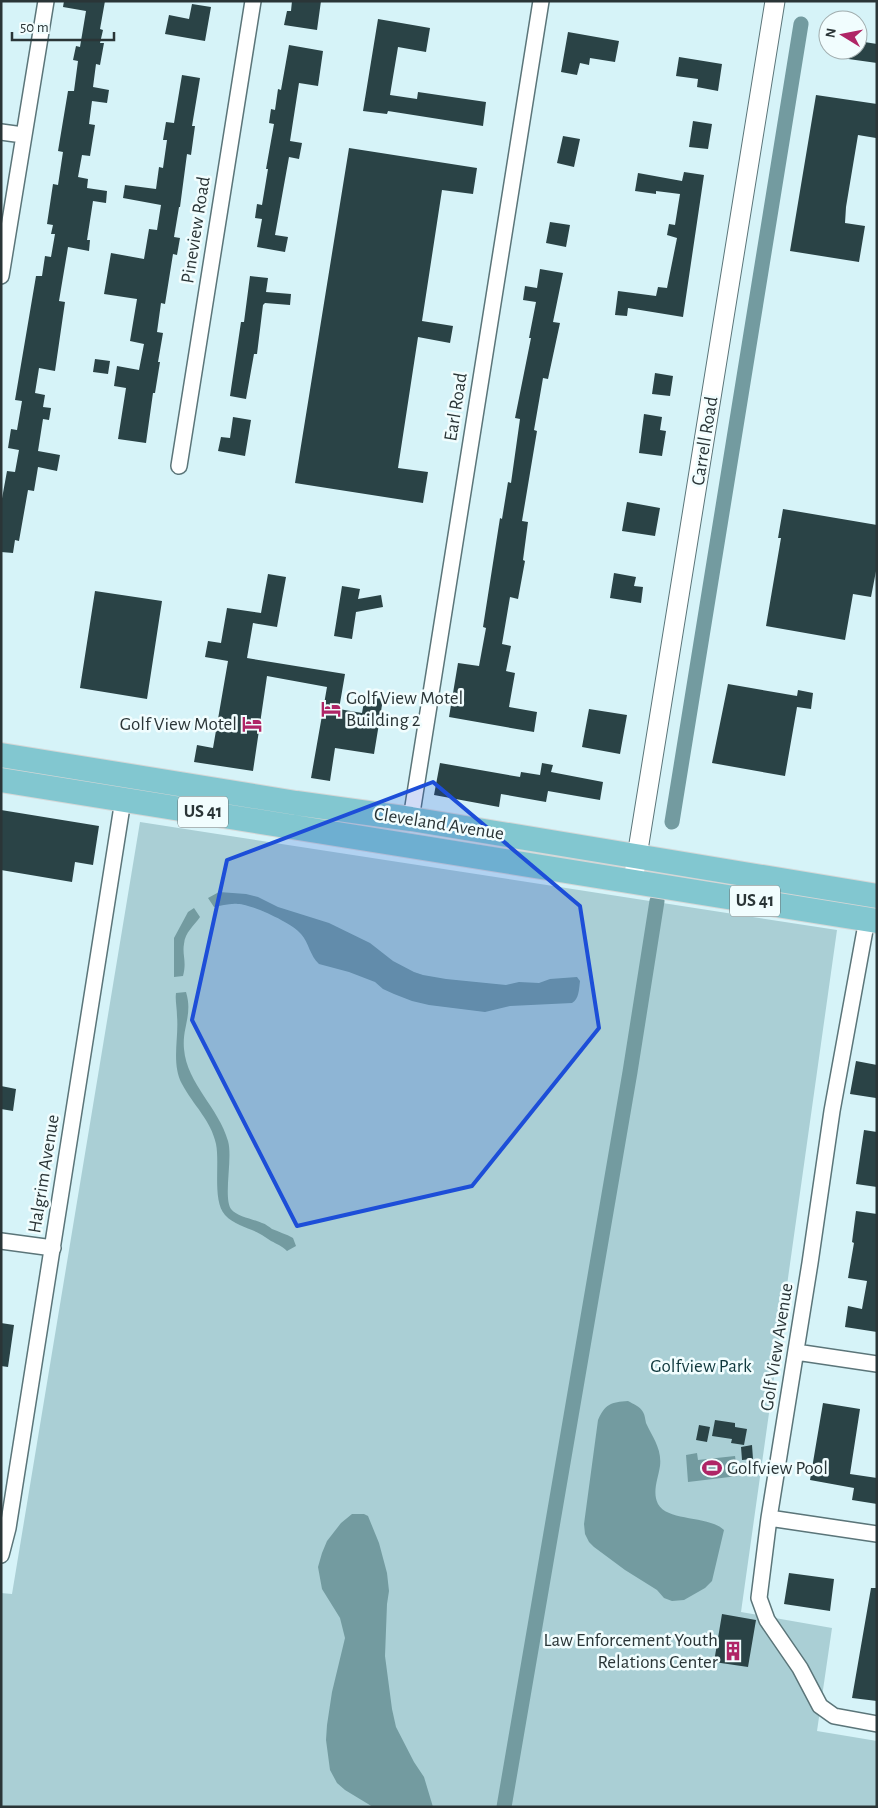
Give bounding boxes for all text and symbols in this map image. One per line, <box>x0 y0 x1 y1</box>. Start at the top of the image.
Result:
scale bar <box>12 10 115 42</box>
north arrow <box>818 10 868 60</box>
text: 50 m <box>20 20 49 35</box>
text: N <box>823 27 839 39</box>
street label: Pineview Road <box>178 175 214 285</box>
street label: Earl Road <box>441 371 471 443</box>
street label: Carrell Road <box>689 395 721 487</box>
place label: Golf View Motel Building 2 <box>346 689 463 730</box>
hotel icon: Golf View Motel Building 2 <box>320 698 342 720</box>
hotel icon: Golf View Motel <box>241 713 263 735</box>
place label: Golf View Motel <box>120 715 237 734</box>
road number: US 41 <box>178 796 228 828</box>
street label: Cleveland Avenue <box>373 804 505 844</box>
road number: US 41 <box>730 886 780 916</box>
street label: Halgrim Avenue <box>25 1113 63 1235</box>
street label: Golf View Avenue <box>758 1282 796 1412</box>
park label: Golfview Park <box>650 1357 752 1376</box>
sports icon: Golfview Pool <box>701 1457 723 1479</box>
place label: Golfview Pool <box>727 1459 828 1478</box>
place label: Law Enforcement Youth Relations Center <box>544 1631 718 1672</box>
building icon: Law Enforcement Youth Relations Center <box>722 1640 744 1662</box>

